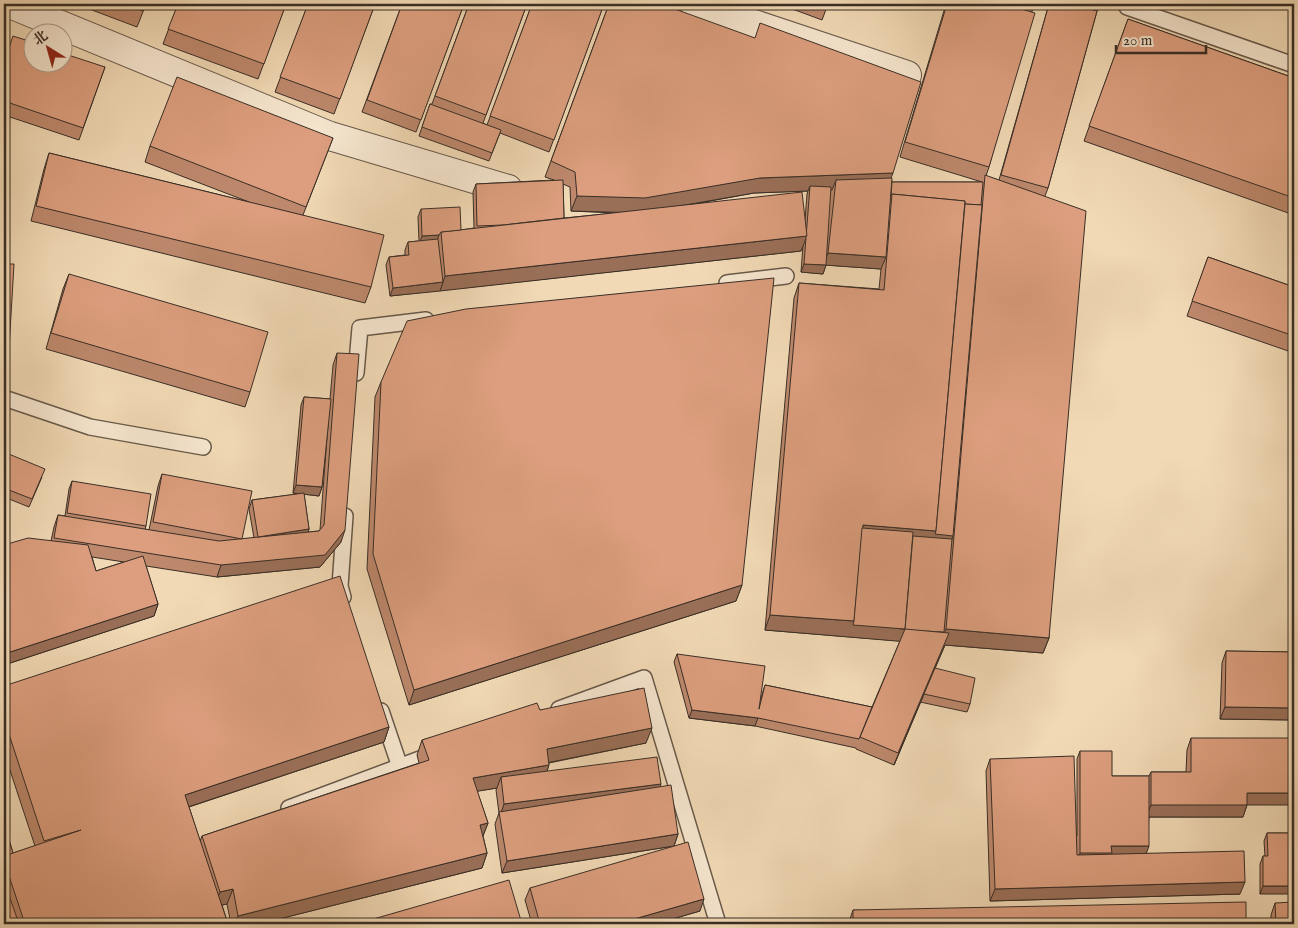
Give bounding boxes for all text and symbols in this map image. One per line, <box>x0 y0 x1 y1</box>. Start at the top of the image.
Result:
north arrow <box>22 22 72 72</box>
scale bar <box>1116 22 1206 54</box>
text: 北 <box>30 27 52 50</box>
text: 20 m <box>1123 31 1153 50</box>

